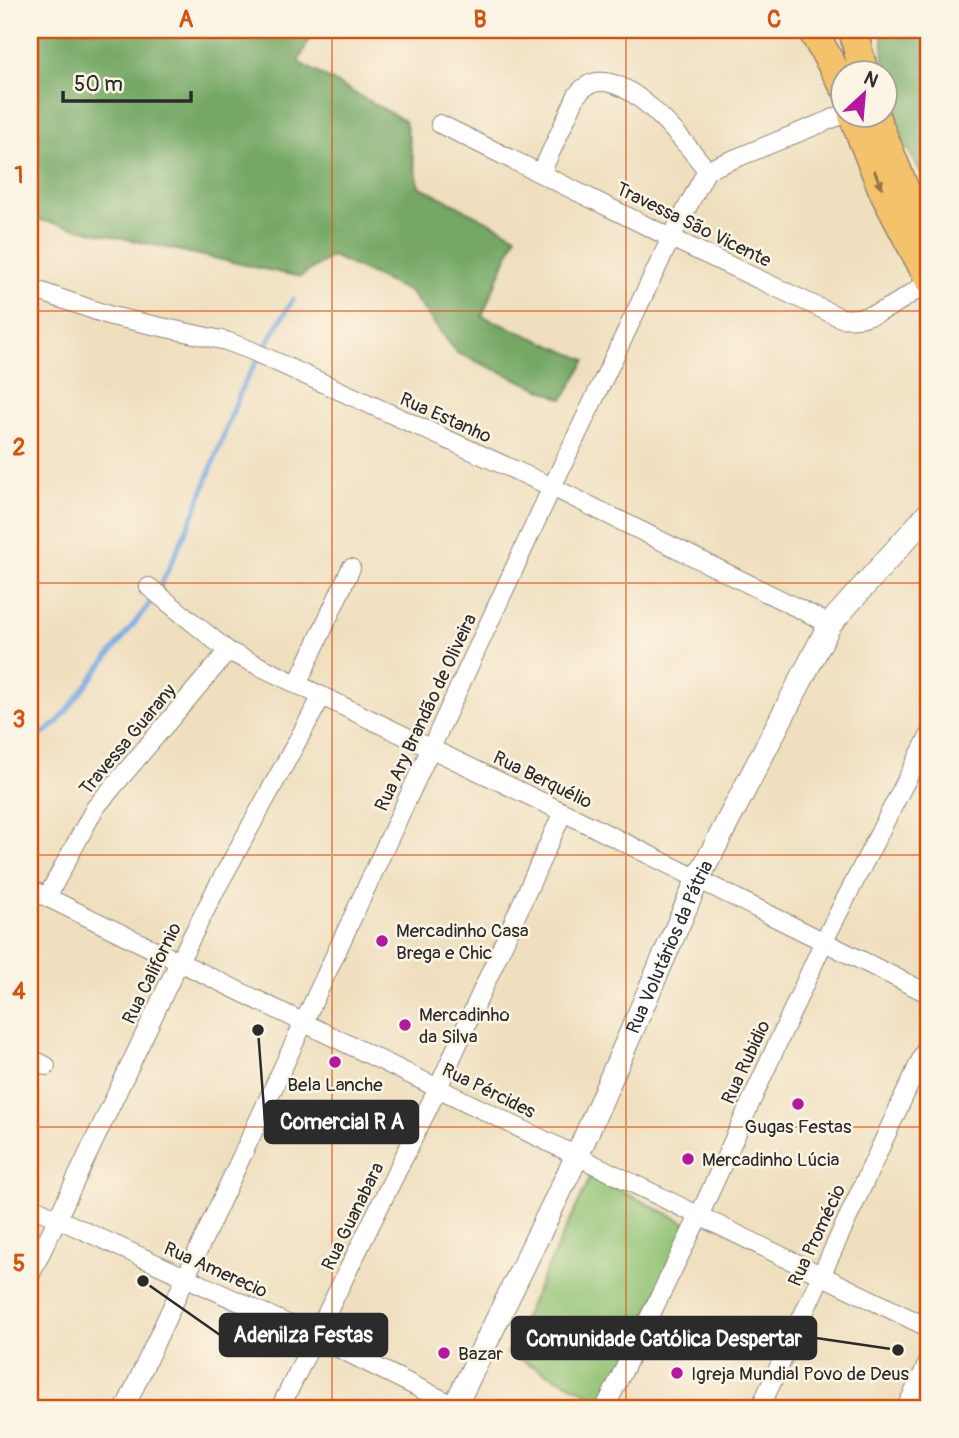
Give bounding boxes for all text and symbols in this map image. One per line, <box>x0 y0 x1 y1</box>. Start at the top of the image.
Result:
text: A <box>179 5 194 34</box>
text: B <box>473 5 487 34</box>
text: C <box>767 5 781 34</box>
scale bar <box>63 60 191 104</box>
north arrow <box>830 60 900 130</box>
text: N <box>860 66 882 93</box>
text: 50 m <box>74 71 123 98</box>
text: 1 <box>15 161 24 190</box>
one-way arrow <box>873 169 884 190</box>
street label: Travessa São Vicente <box>612 177 776 273</box>
street label: Rua Estanho <box>396 387 495 449</box>
text: 2 <box>13 433 26 462</box>
street label: Rua Ary Brandão de Oliveira <box>370 610 482 815</box>
street label: Travessa Guarany <box>74 679 181 800</box>
text: 3 <box>13 705 25 734</box>
street label: Rua Berquélio <box>489 746 596 814</box>
street label: Rua Volutários da Pátria <box>621 856 719 1037</box>
street label: Rua Californio <box>117 919 187 1028</box>
place label: Mercadinho Casa Brega e Chic <box>396 919 529 965</box>
marker: Mercadinho Casa Brega e Chic <box>374 933 390 949</box>
text: 4 <box>12 977 26 1006</box>
place label: Mercadinho da Silva <box>419 1003 510 1049</box>
marker: Mercadinho da Silva <box>397 1017 413 1033</box>
street label: Rua Rubidio <box>716 1017 776 1108</box>
marker: Bela Lanche <box>327 1054 343 1070</box>
street label: Rua Pércides <box>438 1058 540 1124</box>
place label: Bela Lanche <box>287 1073 383 1097</box>
marker: Gugas Festas <box>790 1096 806 1112</box>
callout: Comercial R A <box>265 1101 418 1143</box>
text: Comercial R A <box>280 1109 404 1136</box>
place label: Gugas Festas <box>745 1115 852 1139</box>
place label: Mercadinho Lúcia <box>702 1148 839 1172</box>
marker: Mercadinho Lúcia <box>680 1151 696 1167</box>
street label: Rua Guanabara <box>316 1158 389 1274</box>
street label: Rua Promécio <box>783 1181 851 1290</box>
street label: Rua Amerecio <box>160 1236 271 1303</box>
text: 5 <box>13 1249 25 1278</box>
callout: Adenilza Festas <box>220 1314 387 1356</box>
callout: Comunidade Católica Despertar <box>512 1317 816 1359</box>
text: Adenilza Festas <box>233 1322 373 1349</box>
text: Comunidade Católica Despertar <box>526 1326 803 1353</box>
place label: Bazar <box>458 1342 503 1366</box>
marker: Bazar <box>436 1345 452 1361</box>
place label: Igreja Mundial Povo de Deus <box>691 1362 910 1386</box>
marker: Igreja Mundial Povo de Deus <box>669 1365 685 1381</box>

